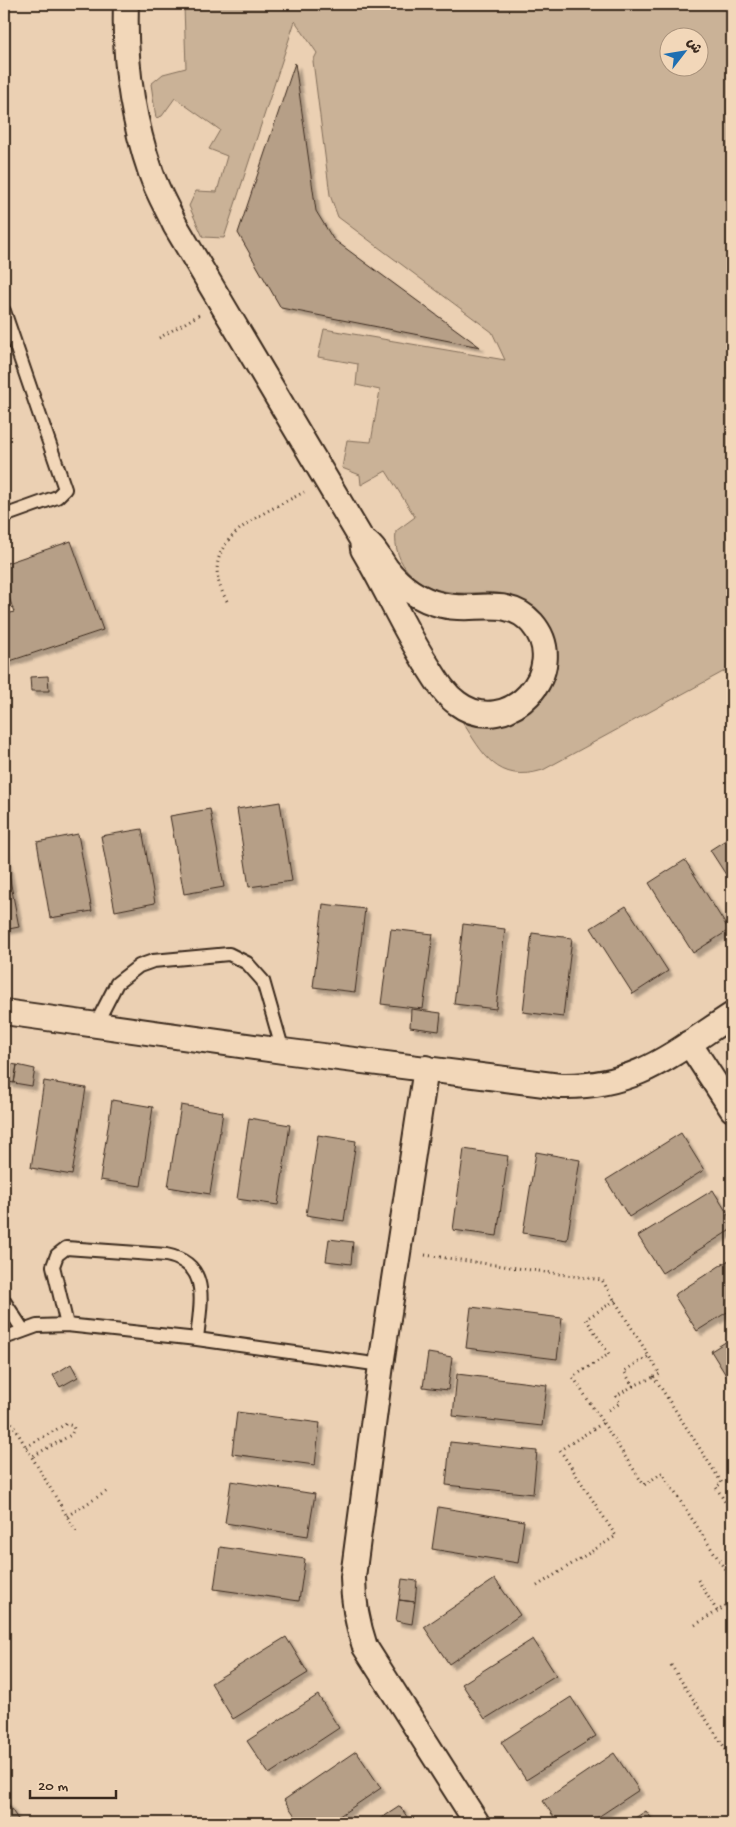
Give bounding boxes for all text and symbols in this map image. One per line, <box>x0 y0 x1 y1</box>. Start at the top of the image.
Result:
north arrow <box>658 28 708 78</box>
text: ش <box>682 36 704 58</box>
scale bar <box>30 1767 116 1799</box>
text: 20 m <box>38 1778 68 1796</box>

